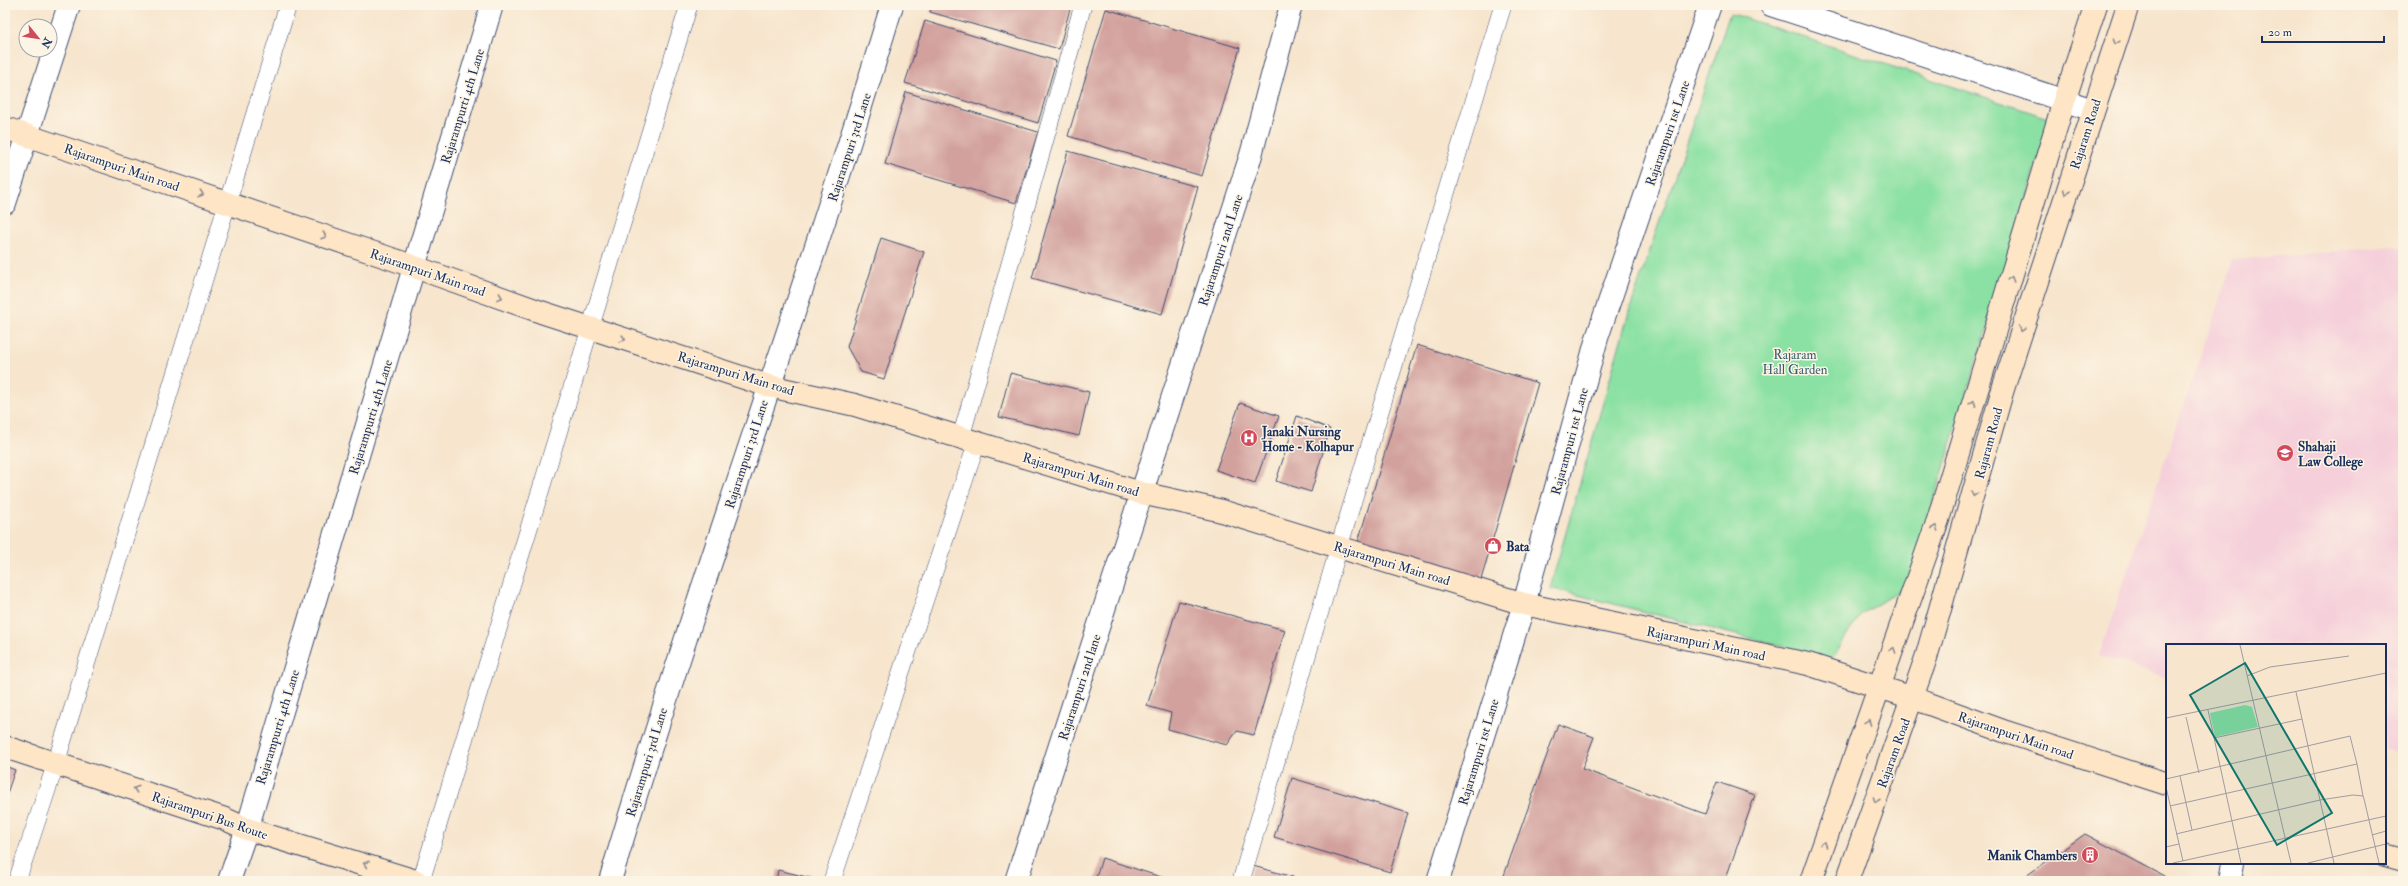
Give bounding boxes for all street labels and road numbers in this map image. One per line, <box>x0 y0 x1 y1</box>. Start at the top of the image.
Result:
street label: Rajarampurti 4th Lane <box>438 46 489 166</box>
street label: Rajarampuri 1st Lane <box>1642 78 1695 188</box>
street label: Rajarampuri 3rd Lane <box>825 90 876 204</box>
street label: Rajaram Road <box>2067 96 2105 172</box>
street label: Rajarampuri Main road <box>61 141 182 196</box>
street label: Rajarampuri 2nd Lane <box>1195 192 1248 309</box>
street label: Rajarampuri Main road <box>367 246 488 301</box>
street label: Rajarampuri Main road <box>675 349 797 400</box>
street label: Rajarampurti 4th Lane <box>346 357 397 477</box>
street label: Rajarampuri 1st Lane <box>1548 385 1593 497</box>
street label: Rajarampuri 3rd Lane <box>722 397 773 511</box>
street label: Rajaram Road <box>1972 405 2006 481</box>
street label: Rajarampuri Main road <box>1020 450 1142 501</box>
street label: Rajarampuri Main road <box>1331 539 1453 590</box>
street label: Rajarampuri Main road <box>1645 624 1767 665</box>
street label: Rajarampuri 2nd lane <box>1055 632 1106 743</box>
street label: Rajarampurti 4th Lane <box>253 667 304 787</box>
street label: Rajarampuri 1st Lane <box>1455 697 1504 808</box>
street label: Rajarampuri 3rd Lane <box>623 705 672 819</box>
street label: Rajarampuri Main road <box>1955 709 2076 764</box>
street label: Rajaram Road <box>1874 716 1914 790</box>
street label: Rajarampuri Bus Route <box>149 789 270 844</box>

